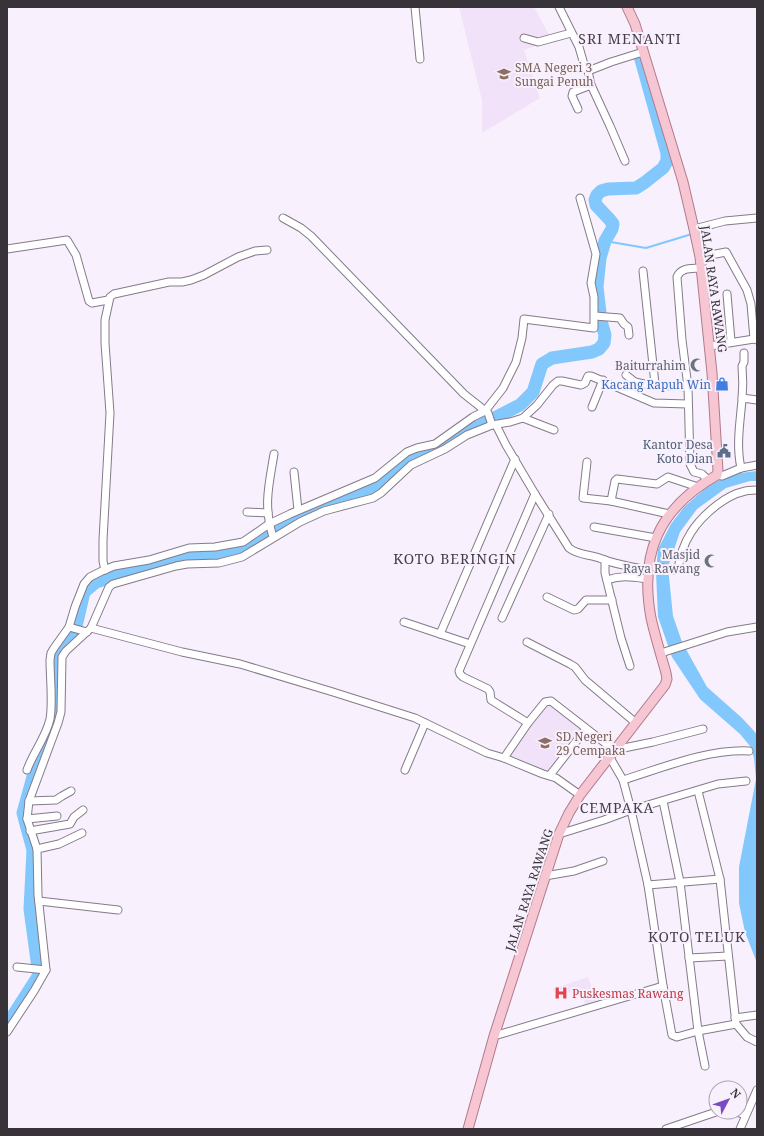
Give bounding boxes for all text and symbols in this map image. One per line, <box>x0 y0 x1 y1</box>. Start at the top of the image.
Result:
district label: SRI MENANTI <box>578 29 682 48</box>
place label: SMA Negeri 3 Sungai Penuh <box>515 59 594 90</box>
school or university icon: SMA Negeri 3 Sungai Penuh <box>496 66 512 82</box>
street label: JALAN RAYA RAWANG <box>697 223 731 354</box>
place label: Baiturrahim <box>615 357 686 374</box>
mosque icon: Baiturrahim <box>689 357 705 373</box>
place label: Kacang Rapuh Win <box>601 376 711 393</box>
shop icon: Kacang Rapuh Win <box>714 376 730 392</box>
place label: Kantor Desa Koto Dian <box>643 436 713 467</box>
public building icon: Kantor Desa Koto Dian <box>716 443 732 459</box>
place label: Masjid Raya Rawang <box>623 546 701 577</box>
district label: KOTO BERINGIN <box>393 549 517 568</box>
mosque icon: Masjid Raya Rawang <box>703 553 719 569</box>
place label: SD Negeri 29 Cempaka <box>556 728 626 759</box>
school or university icon: SD Negeri 29 Cempaka <box>537 735 553 751</box>
district label: CEMPAKA <box>580 798 654 817</box>
street label: JALAN RAYA RAWANG <box>501 826 557 954</box>
district label: KOTO TELUK <box>648 927 746 946</box>
hospital icon: Puskesmas Rawang <box>553 985 569 1001</box>
place label: Puskesmas Rawang <box>572 985 684 1002</box>
north arrow <box>708 1080 748 1120</box>
text: N <box>727 1085 745 1102</box>

